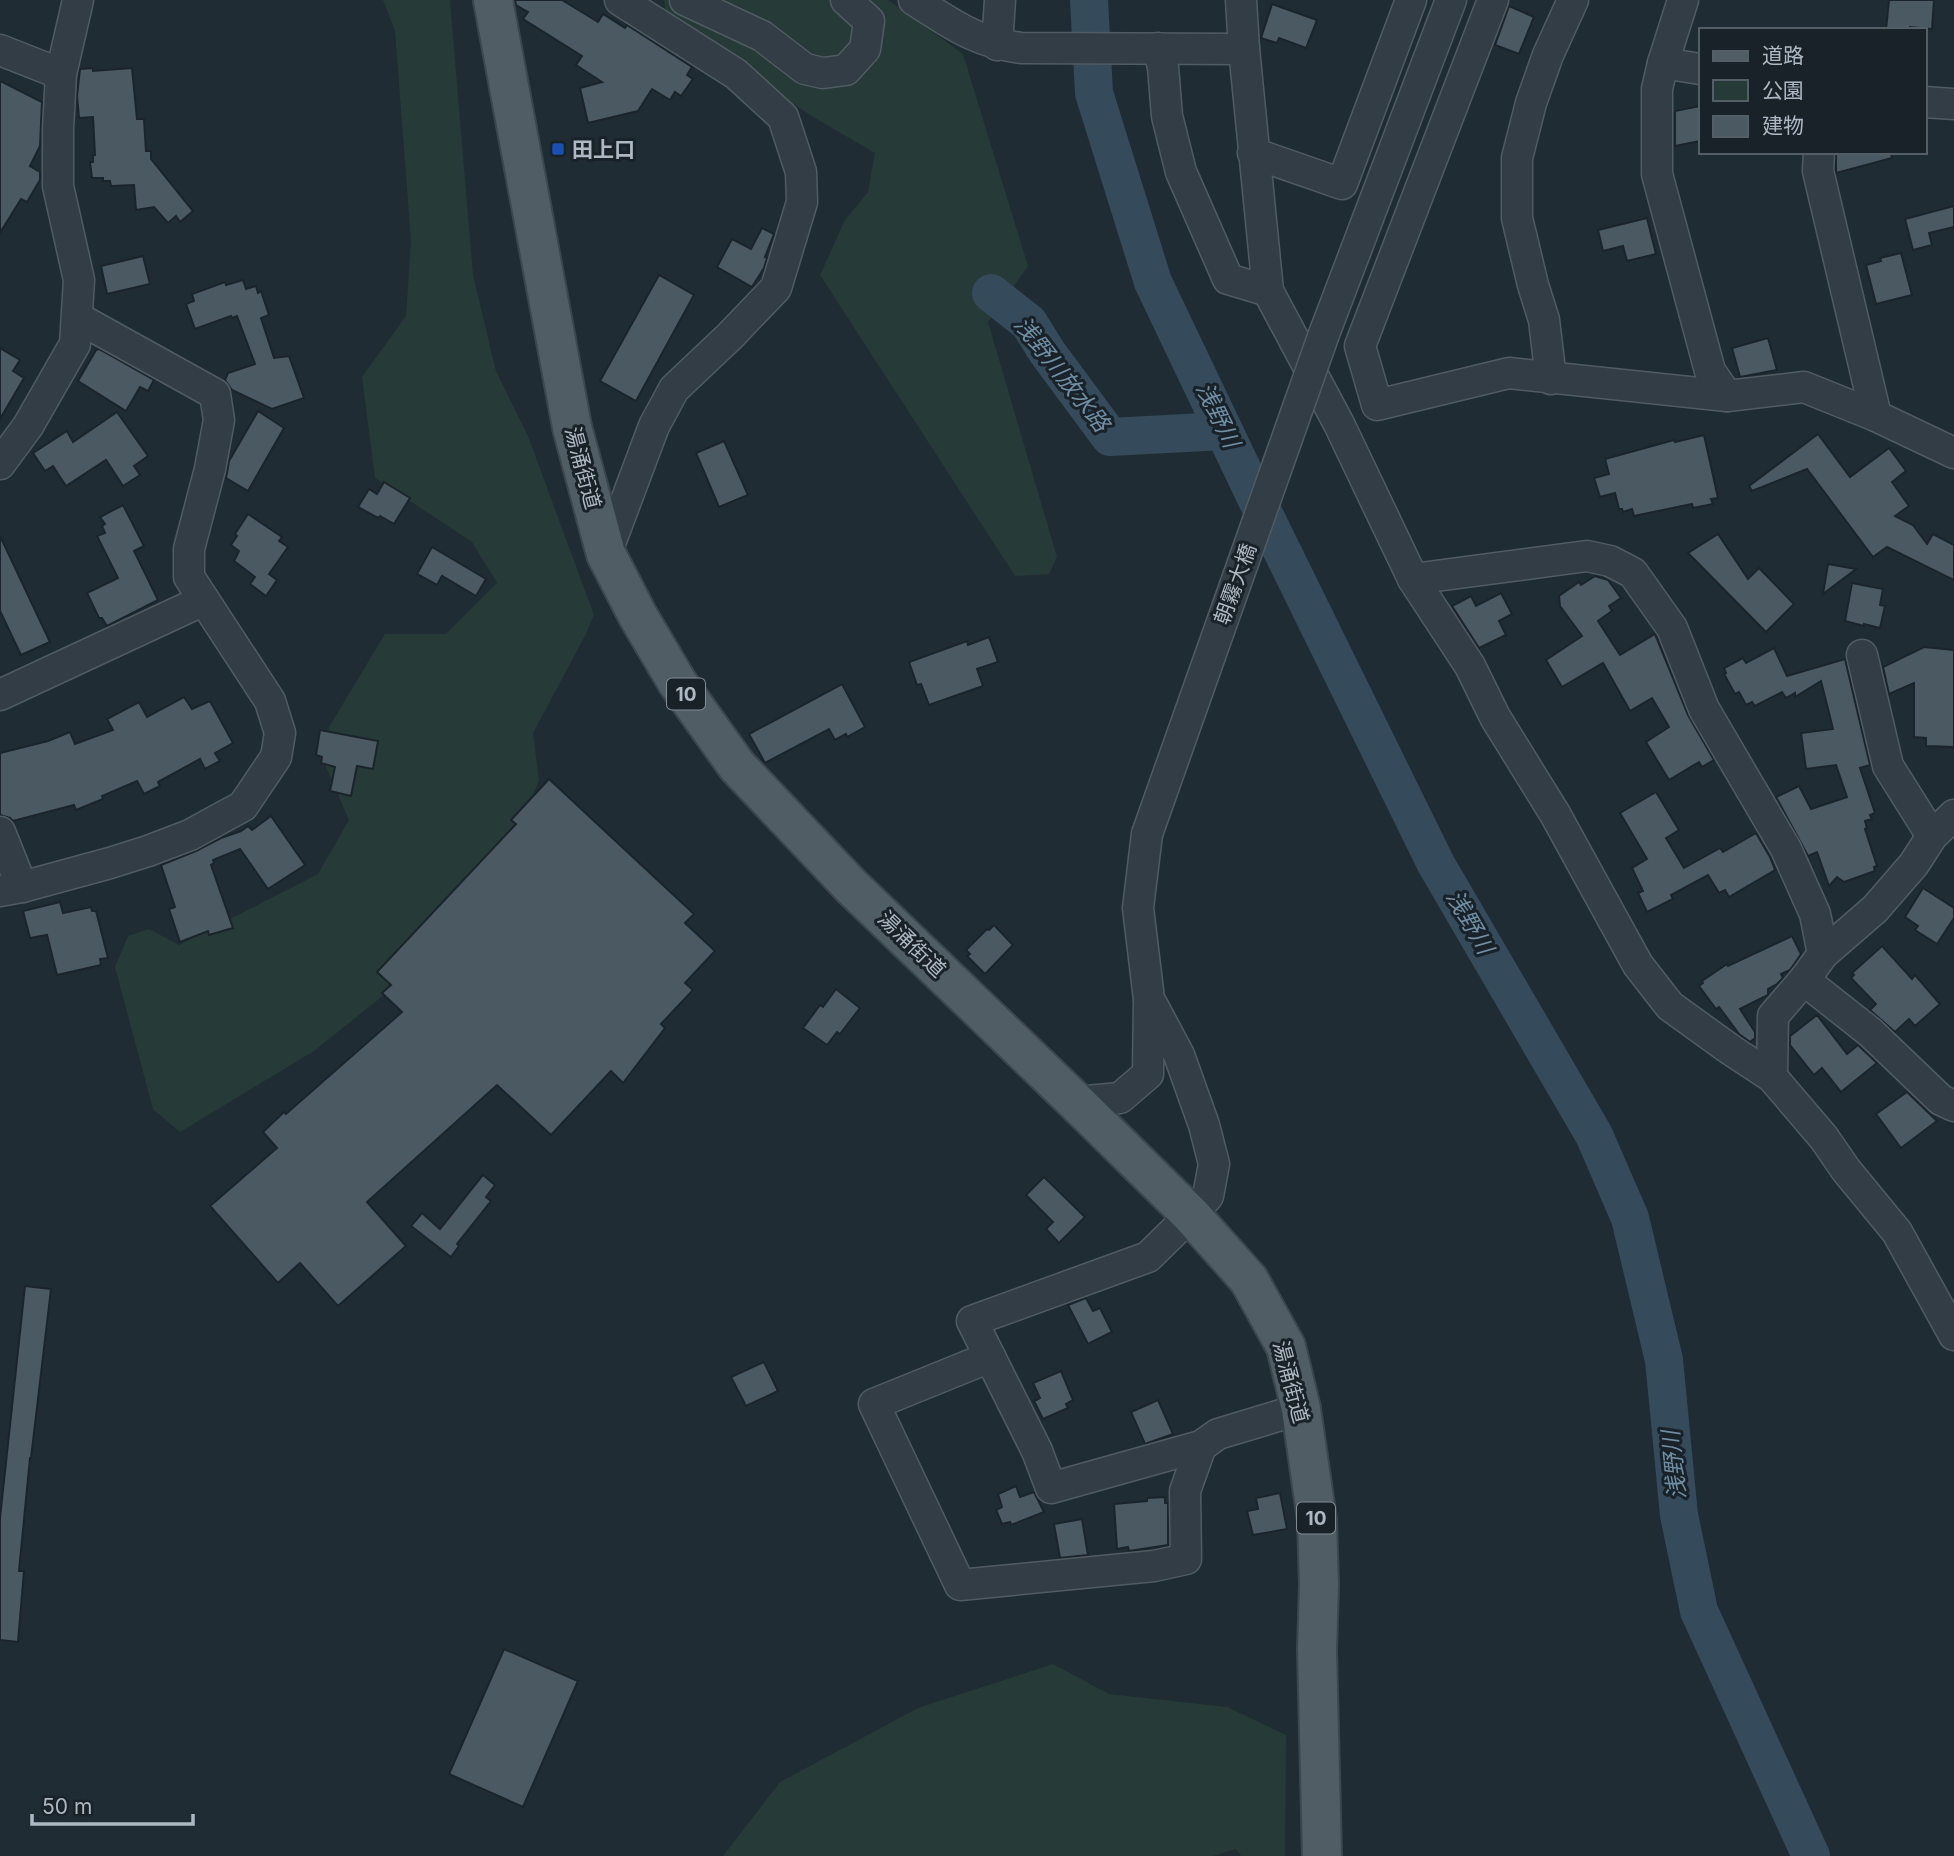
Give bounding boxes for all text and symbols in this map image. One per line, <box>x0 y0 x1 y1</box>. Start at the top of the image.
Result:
legend <box>1699 28 1926 154</box>
text: 道路 <box>1762 43 1804 68</box>
text: 公園 <box>1762 78 1804 103</box>
text: 建物 <box>1762 113 1804 138</box>
place label: 田上口 <box>572 137 635 162</box>
marker: 田上口 <box>550 141 566 157</box>
water label: 浅野川放水路 <box>1008 311 1117 439</box>
water label: 浅野川 <box>1190 378 1247 455</box>
street label: 湯涌街道 <box>560 424 606 512</box>
street label: 朝霧大橋 <box>1209 540 1261 628</box>
road number: 10 <box>667 678 705 709</box>
water label: 浅野川 <box>1441 885 1501 961</box>
street label: 湯涌街道 <box>873 906 951 982</box>
street label: 湯涌街道 <box>1268 1338 1314 1426</box>
water label: 浅野川 <box>1656 1426 1692 1501</box>
road number: 10 <box>1297 1502 1335 1534</box>
scale bar <box>32 1783 192 1827</box>
text: 50 m <box>42 1794 92 1819</box>

